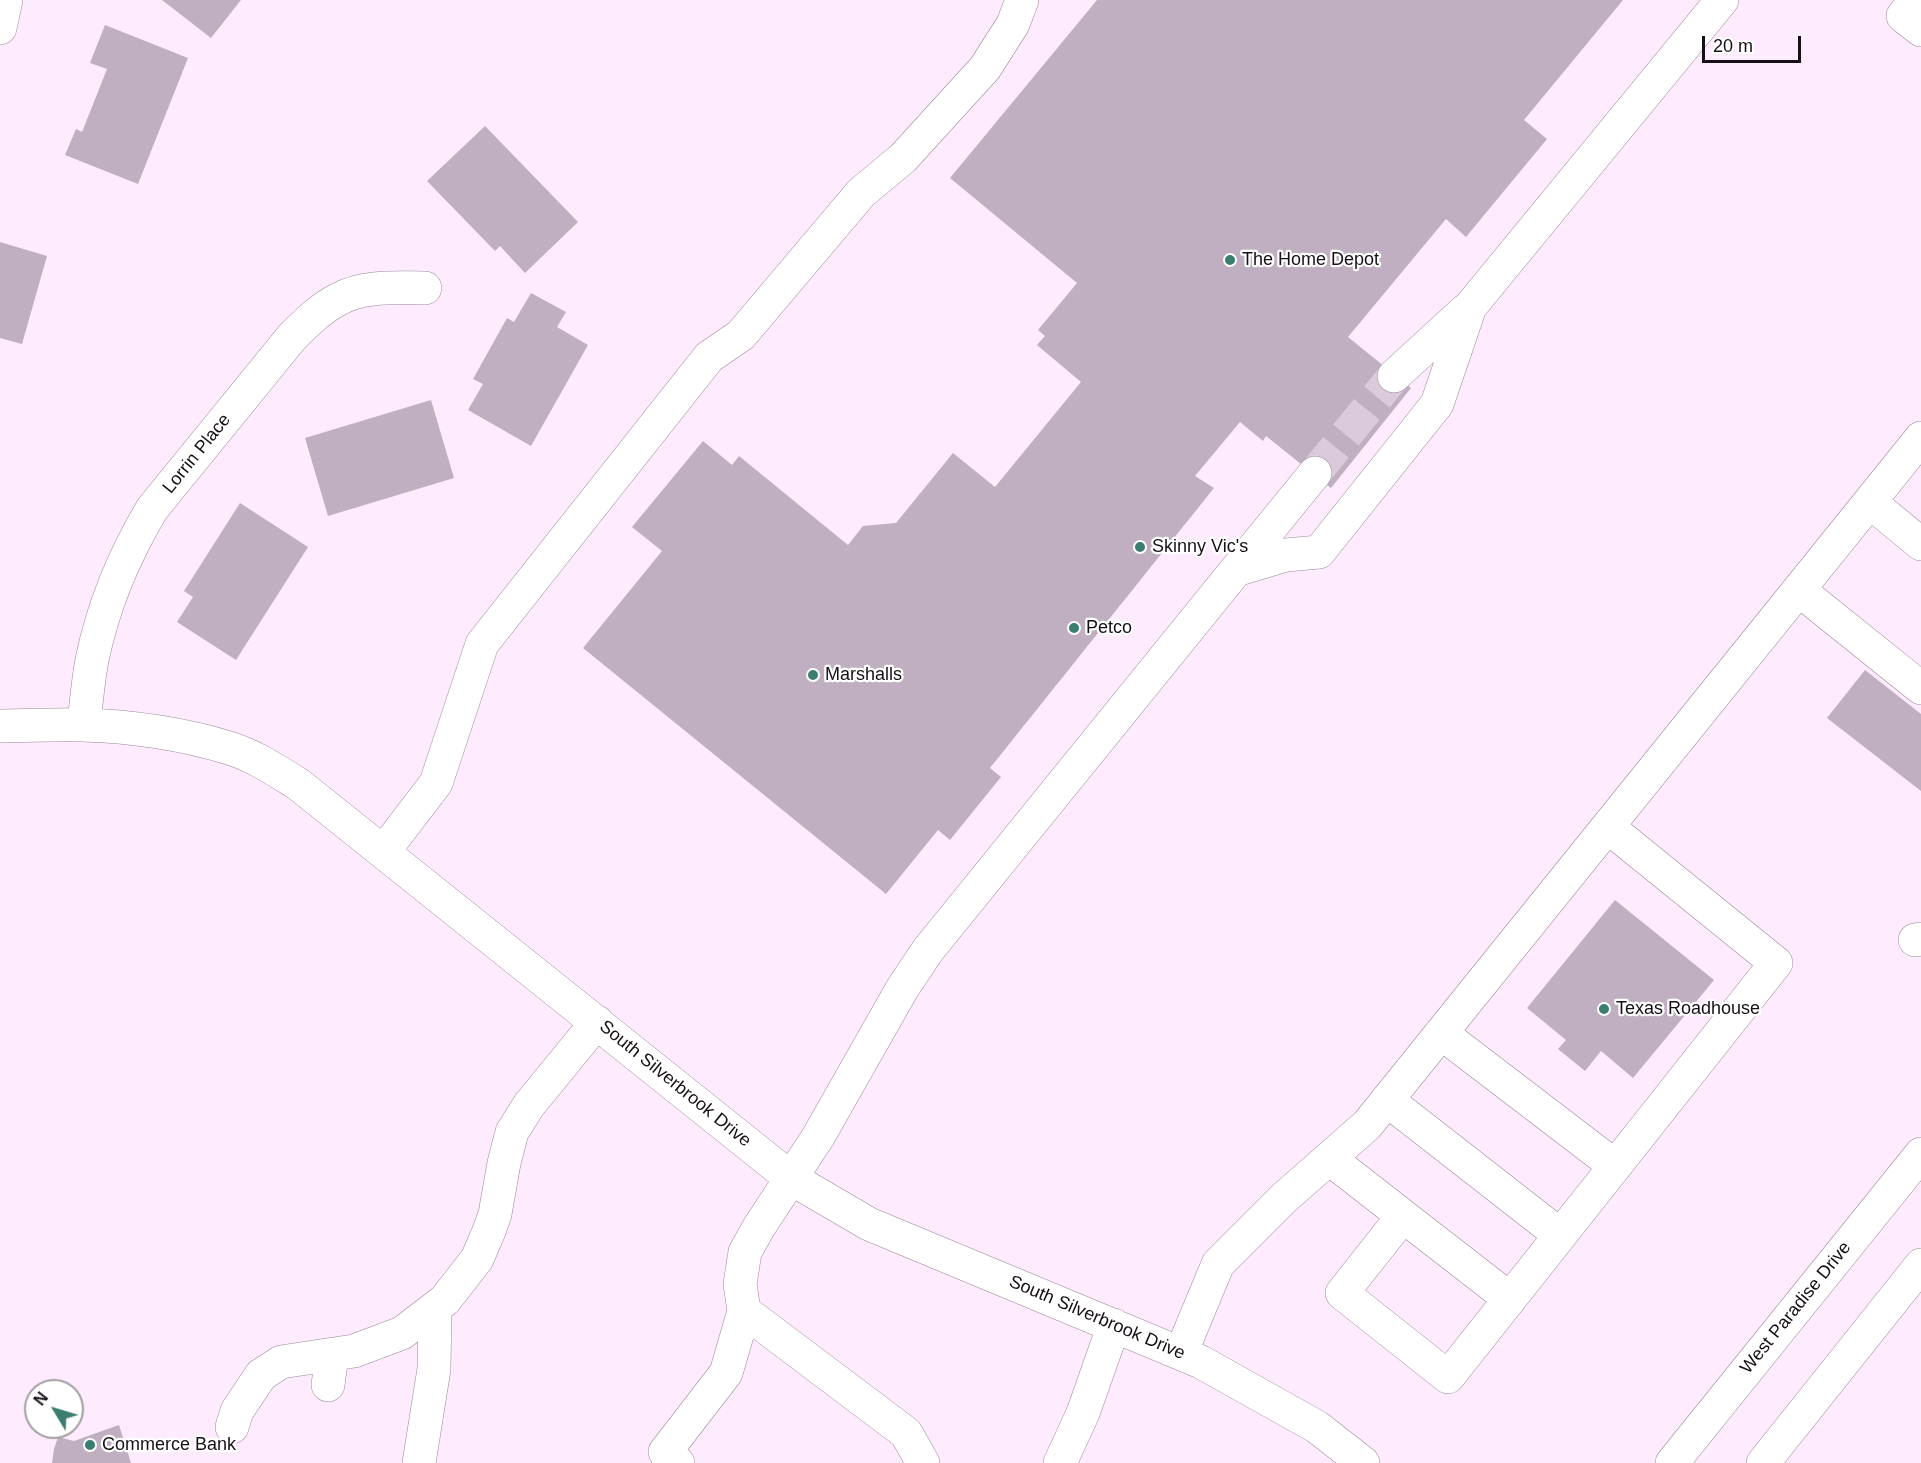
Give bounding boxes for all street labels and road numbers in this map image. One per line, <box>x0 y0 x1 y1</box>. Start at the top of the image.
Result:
street label: Lorrin Place <box>158 410 236 498</box>
street label: South Silverbrook Drive <box>595 1016 755 1152</box>
street label: West Paradise Drive <box>1736 1238 1856 1378</box>
street label: South Silverbrook Drive <box>1006 1271 1188 1365</box>

